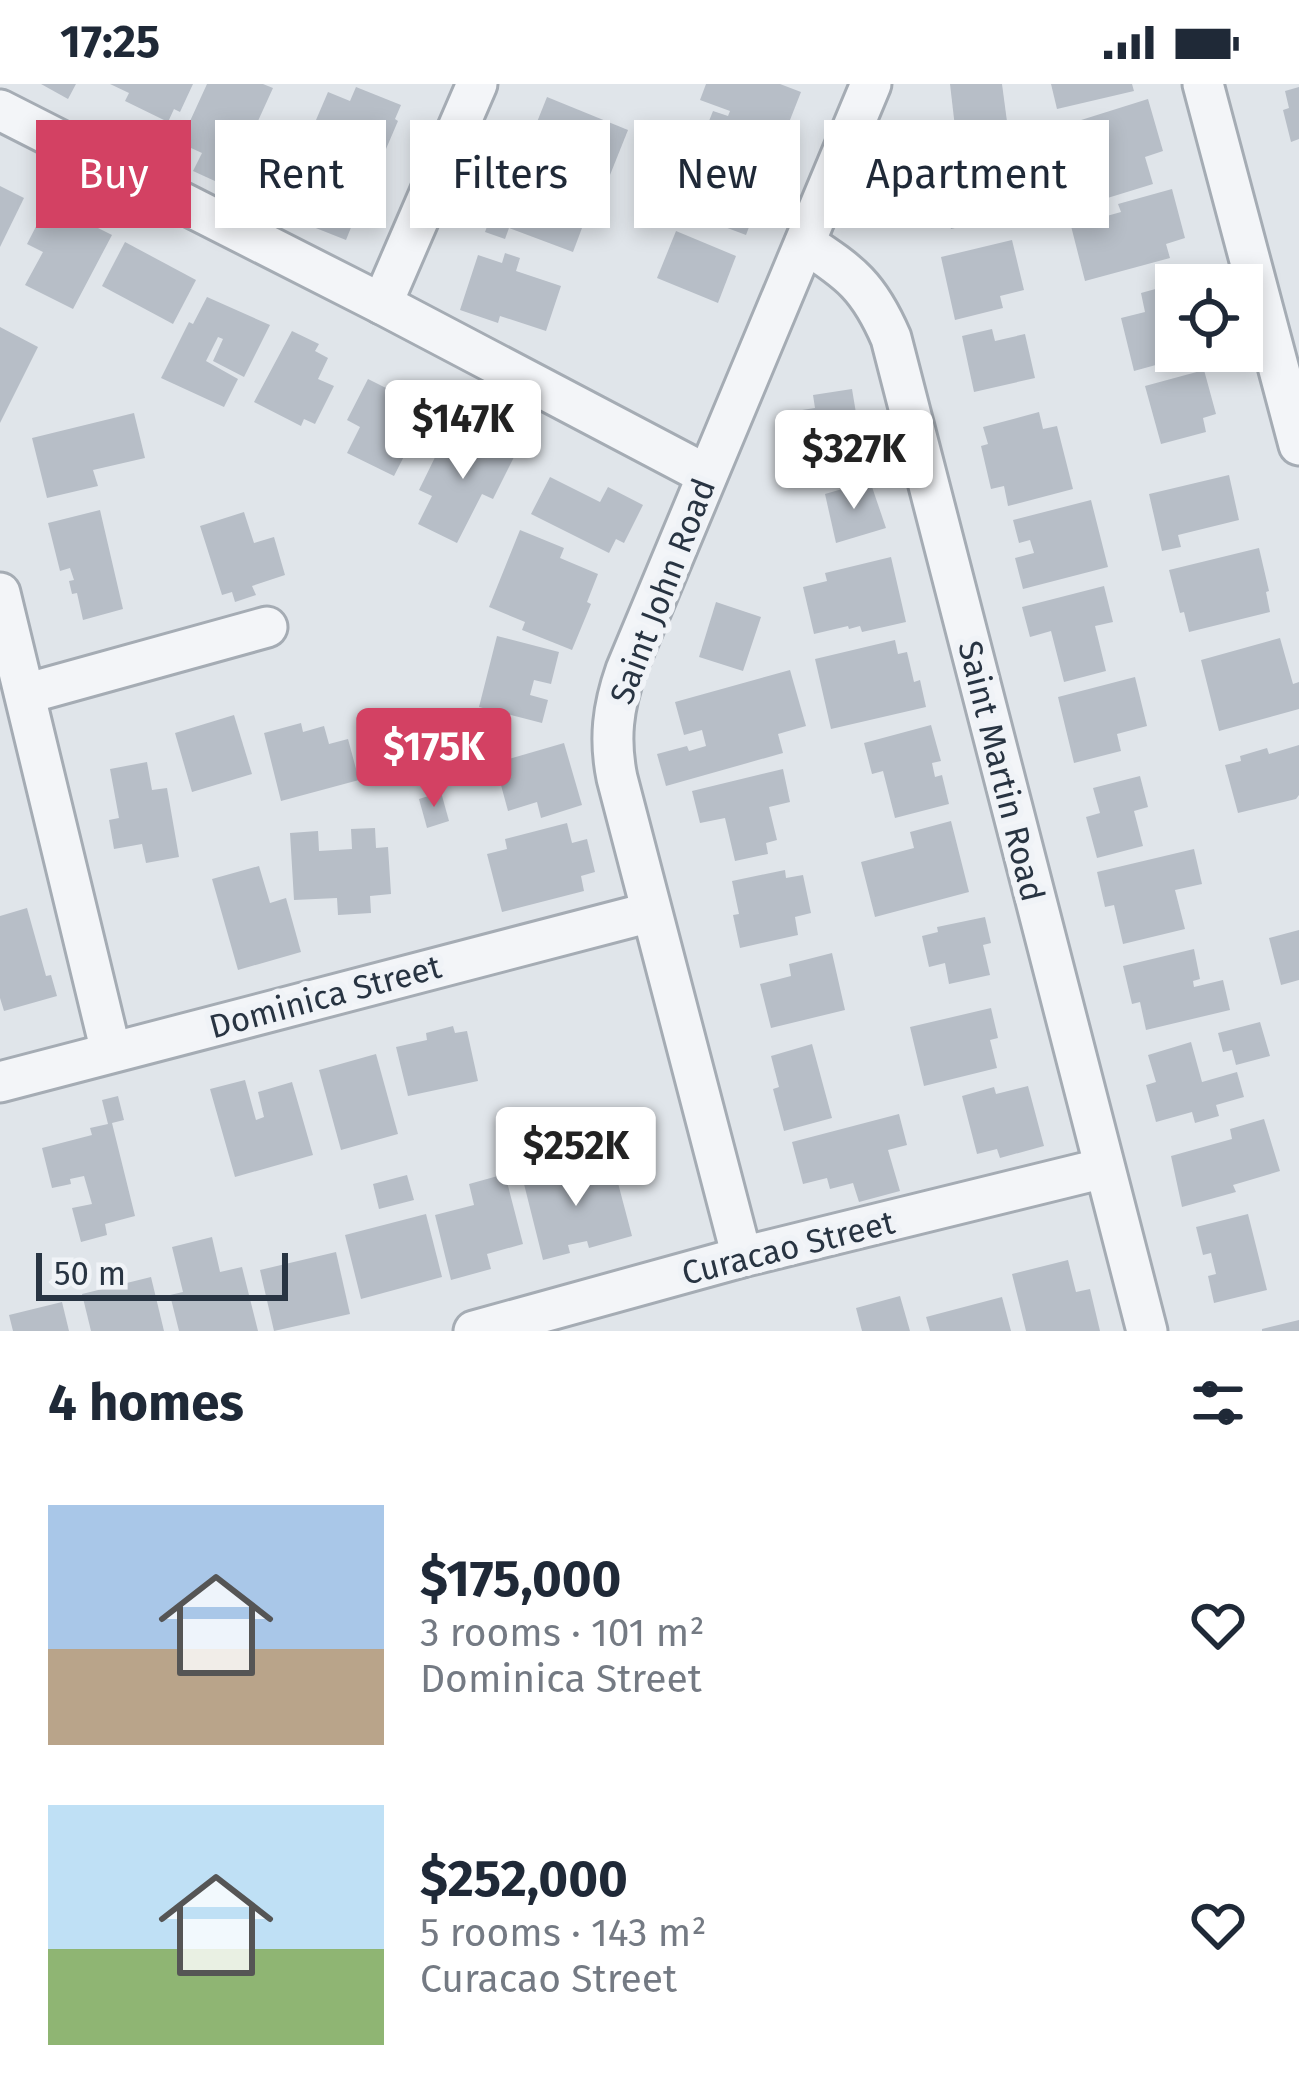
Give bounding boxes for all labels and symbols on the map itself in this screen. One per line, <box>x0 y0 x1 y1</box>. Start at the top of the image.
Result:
pin: $147K <box>379 380 547 482</box>
pin: $327K <box>770 410 938 512</box>
street label: Saint John Road <box>602 473 724 710</box>
street label: Saint Martin Road <box>949 637 1053 906</box>
pin: $175K <box>350 708 518 810</box>
street label: Dominica Street <box>205 947 446 1047</box>
pin: $252K <box>492 1107 660 1209</box>
street label: Curacao Street <box>678 1202 899 1294</box>
scale bar <box>36 1247 288 1300</box>

